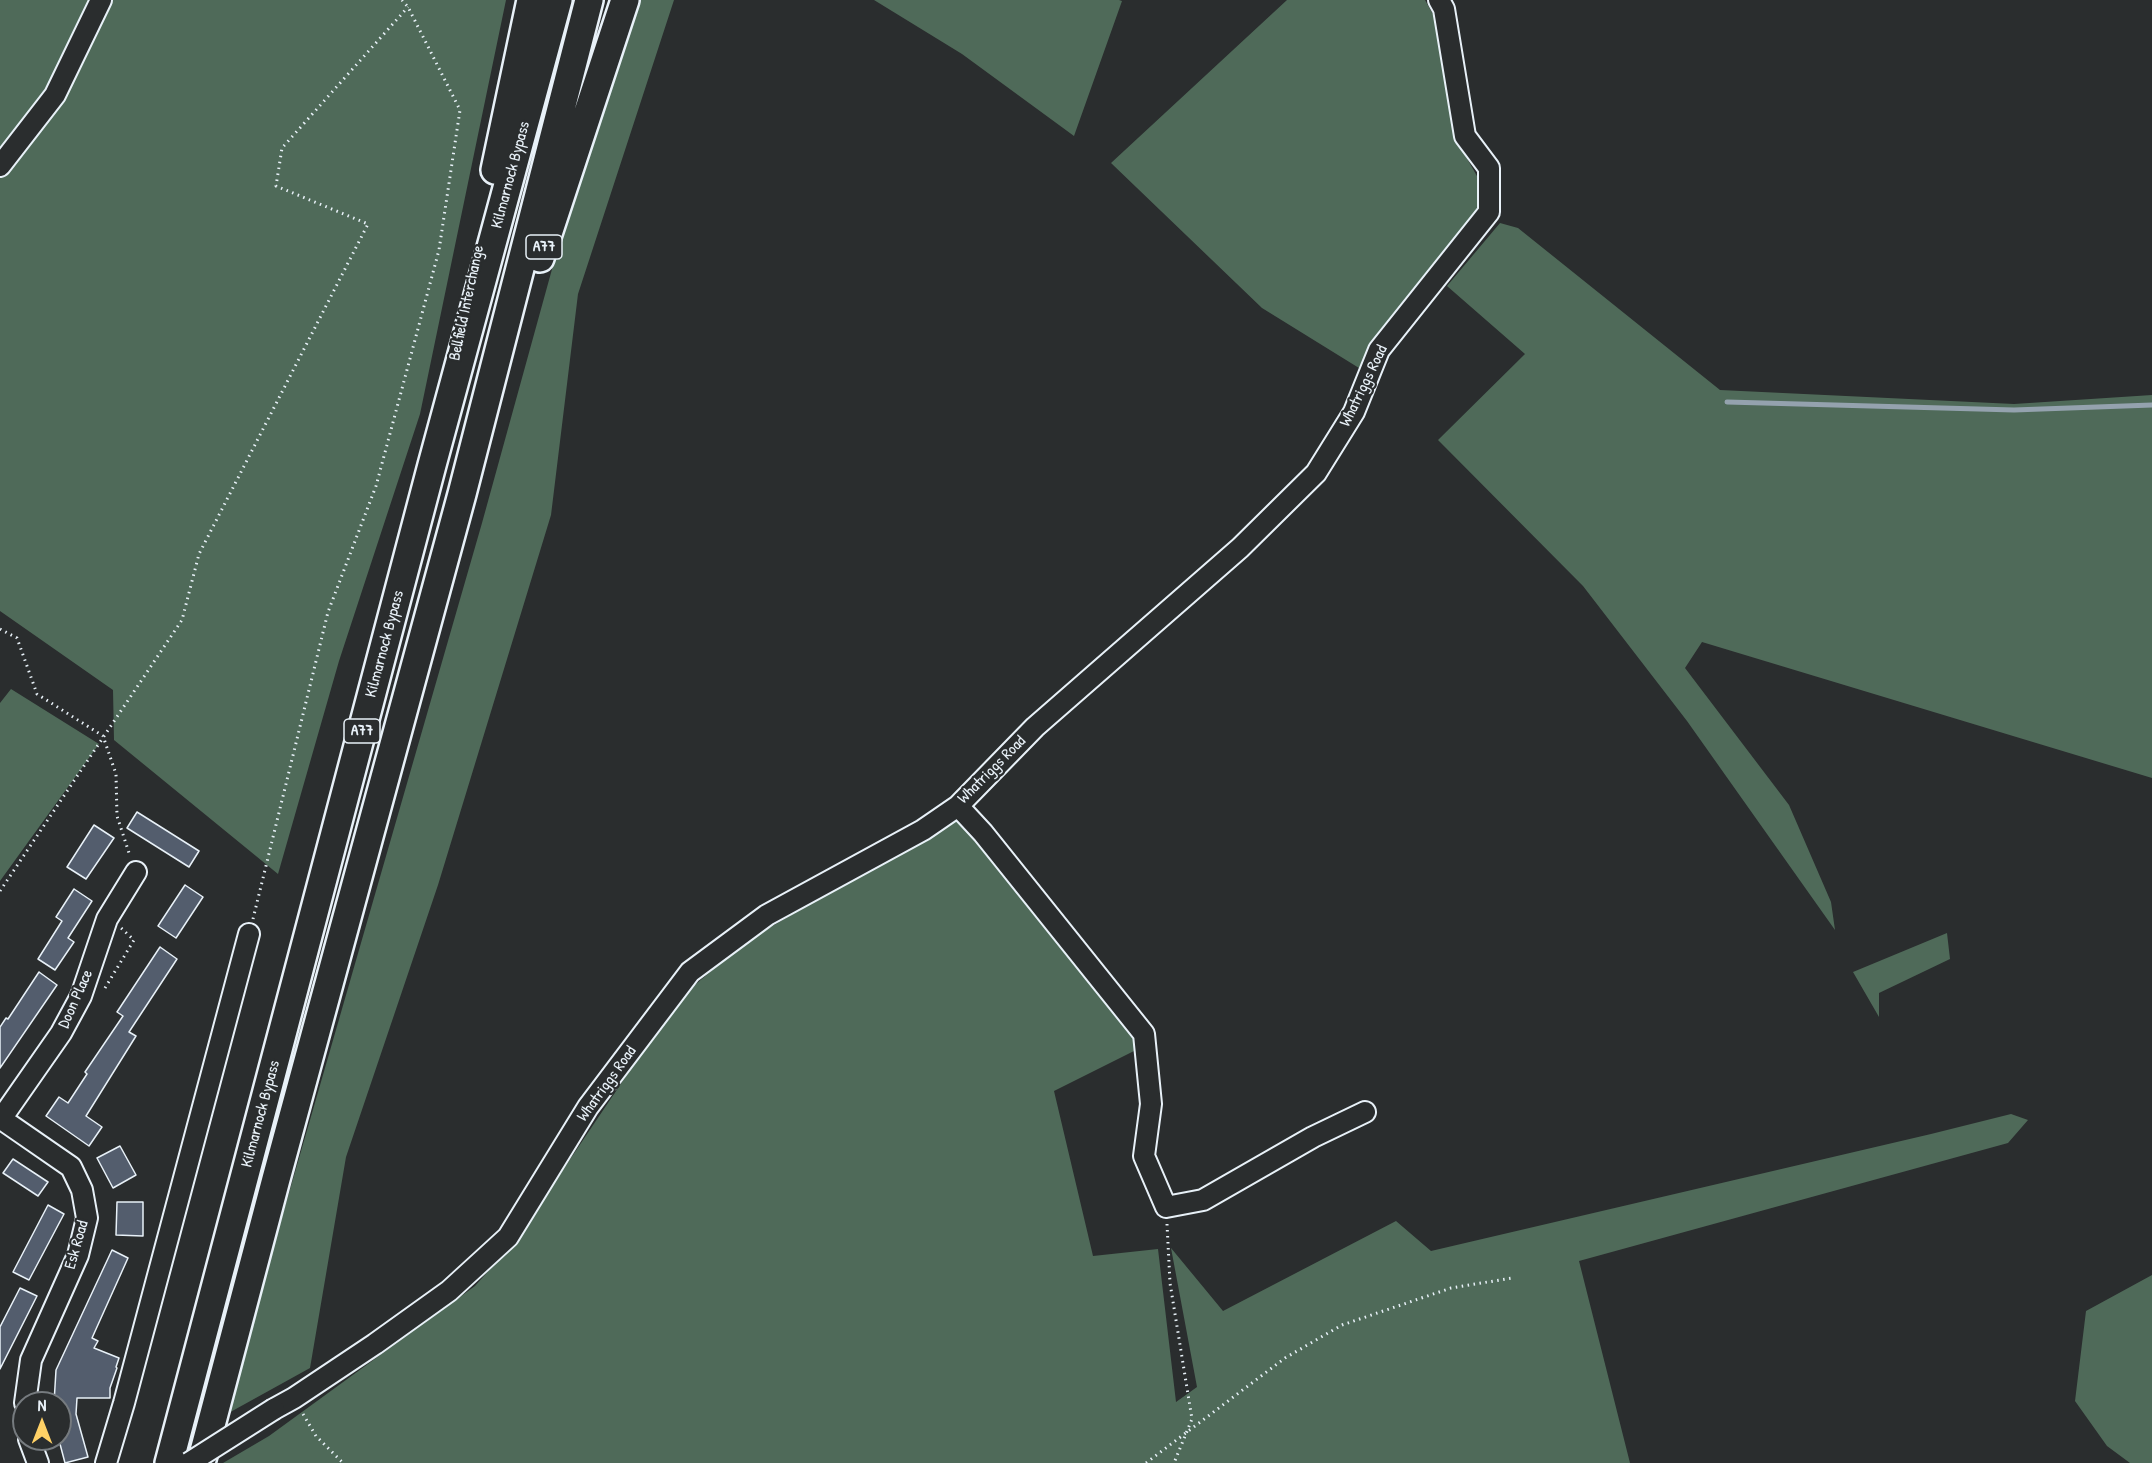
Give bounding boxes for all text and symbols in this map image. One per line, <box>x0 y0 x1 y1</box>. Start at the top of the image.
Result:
street label: Kilmarnock Bypass <box>487 119 535 231</box>
road number: A77 <box>526 235 562 259</box>
street label: Bellfield Interchange <box>445 244 489 362</box>
street label: Whatriggs Road <box>1336 342 1392 430</box>
street label: Kilmarnock Bypass <box>361 588 409 700</box>
road number: A77 <box>344 719 380 743</box>
street label: Whatriggs Road <box>954 732 1030 808</box>
street label: Doon Place <box>55 967 97 1031</box>
street label: Whatriggs Road <box>573 1043 641 1125</box>
street label: Kilmarnock Bypass <box>237 1058 285 1170</box>
street label: Esk Road <box>61 1218 93 1272</box>
north arrow <box>12 1391 72 1451</box>
text: N <box>38 1394 46 1416</box>

